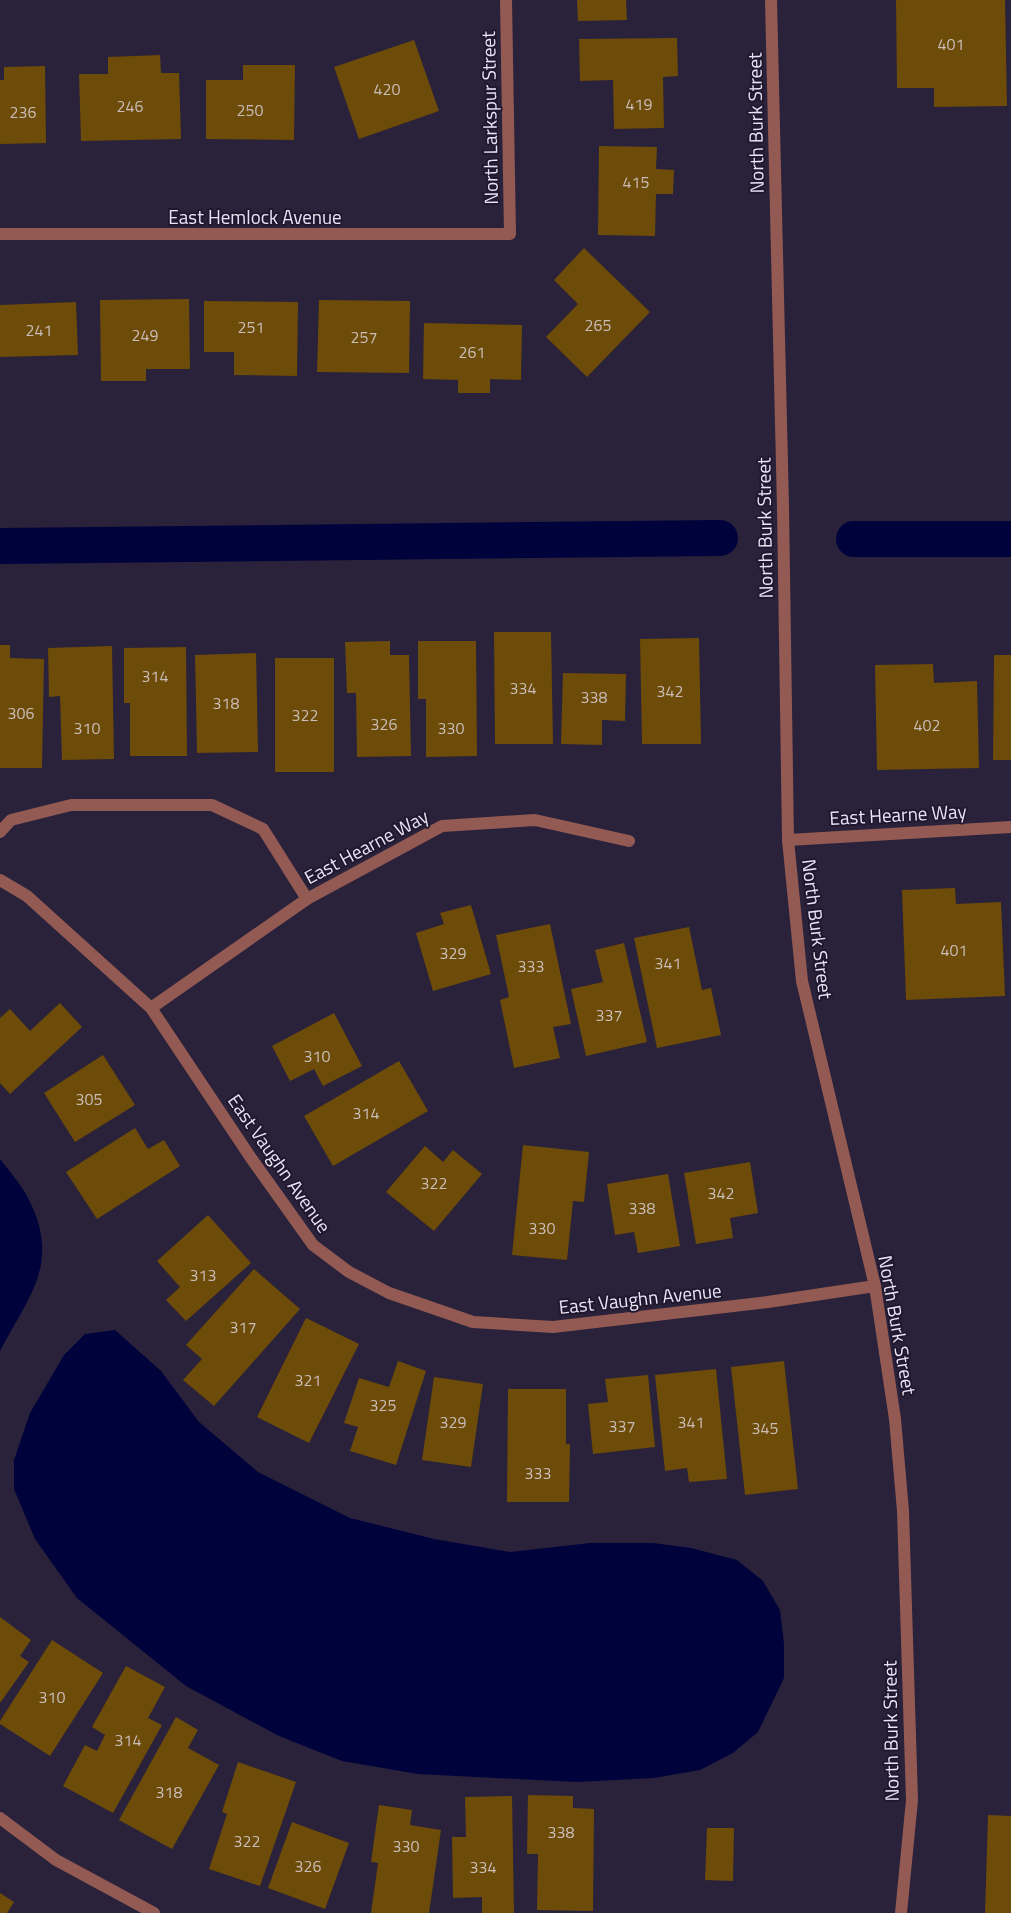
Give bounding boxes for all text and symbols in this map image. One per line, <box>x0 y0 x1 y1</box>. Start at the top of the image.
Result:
street label: North Larkspur Street <box>473 31 505 205</box>
house number: 401 <box>938 32 964 56</box>
street label: North Burk Street <box>739 52 771 194</box>
house number: 420 <box>374 77 400 101</box>
house number: 419 <box>626 92 652 116</box>
house number: 246 <box>117 94 143 118</box>
house number: 250 <box>237 98 263 122</box>
house number: 236 <box>10 100 36 124</box>
house number: 415 <box>623 170 649 194</box>
street label: East Hemlock Avenue <box>168 202 342 231</box>
house number: 265 <box>585 313 611 337</box>
house number: 251 <box>238 315 264 339</box>
house number: 241 <box>26 318 52 342</box>
house number: 249 <box>132 323 158 347</box>
house number: 257 <box>351 325 377 349</box>
house number: 261 <box>459 340 485 364</box>
street label: North Burk Street <box>748 457 780 599</box>
house number: 314 <box>142 664 168 688</box>
house number: 334 <box>510 676 536 700</box>
house number: 342 <box>657 679 683 703</box>
house number: 338 <box>581 685 607 709</box>
house number: 318 <box>213 691 239 715</box>
house number: 306 <box>8 701 34 725</box>
house number: 322 <box>292 703 318 727</box>
house number: 326 <box>371 712 397 736</box>
house number: 402 <box>914 713 940 737</box>
house number: 310 <box>74 716 100 740</box>
house number: 330 <box>438 716 464 740</box>
street label: East Hearne Way <box>829 796 967 832</box>
street label: East Hearne Way <box>299 801 433 891</box>
street label: North Burk Street <box>795 857 841 1001</box>
house number: 401 <box>941 938 967 962</box>
house number: 329 <box>440 941 466 965</box>
house number: 341 <box>655 951 681 975</box>
house number: 333 <box>518 954 544 978</box>
house number: 337 <box>596 1003 622 1027</box>
house number: 310 <box>304 1044 330 1068</box>
house number: 305 <box>76 1087 102 1111</box>
street label: East Vaughn Avenue <box>221 1088 339 1238</box>
house number: 314 <box>353 1101 379 1125</box>
house number: 322 <box>421 1171 447 1195</box>
house number: 342 <box>708 1181 734 1205</box>
house number: 338 <box>629 1196 655 1220</box>
house number: 330 <box>529 1216 555 1240</box>
street label: North Burk Street <box>871 1253 925 1397</box>
house number: 313 <box>190 1263 216 1287</box>
street label: East Vaughn Avenue <box>557 1275 723 1321</box>
house number: 317 <box>230 1315 256 1339</box>
house number: 321 <box>295 1368 321 1392</box>
house number: 325 <box>370 1393 396 1417</box>
house number: 329 <box>440 1410 466 1434</box>
house number: 341 <box>678 1410 704 1434</box>
house number: 337 <box>609 1414 635 1438</box>
house number: 345 <box>752 1416 778 1440</box>
house number: 333 <box>525 1461 551 1485</box>
street label: North Burk Street <box>874 1660 906 1802</box>
house number: 310 <box>39 1685 65 1709</box>
house number: 314 <box>115 1728 141 1752</box>
house number: 318 <box>156 1780 182 1804</box>
house number: 338 <box>548 1820 574 1844</box>
house number: 322 <box>234 1829 260 1853</box>
house number: 330 <box>393 1834 419 1858</box>
house number: 326 <box>295 1854 321 1878</box>
house number: 334 <box>470 1855 496 1879</box>

